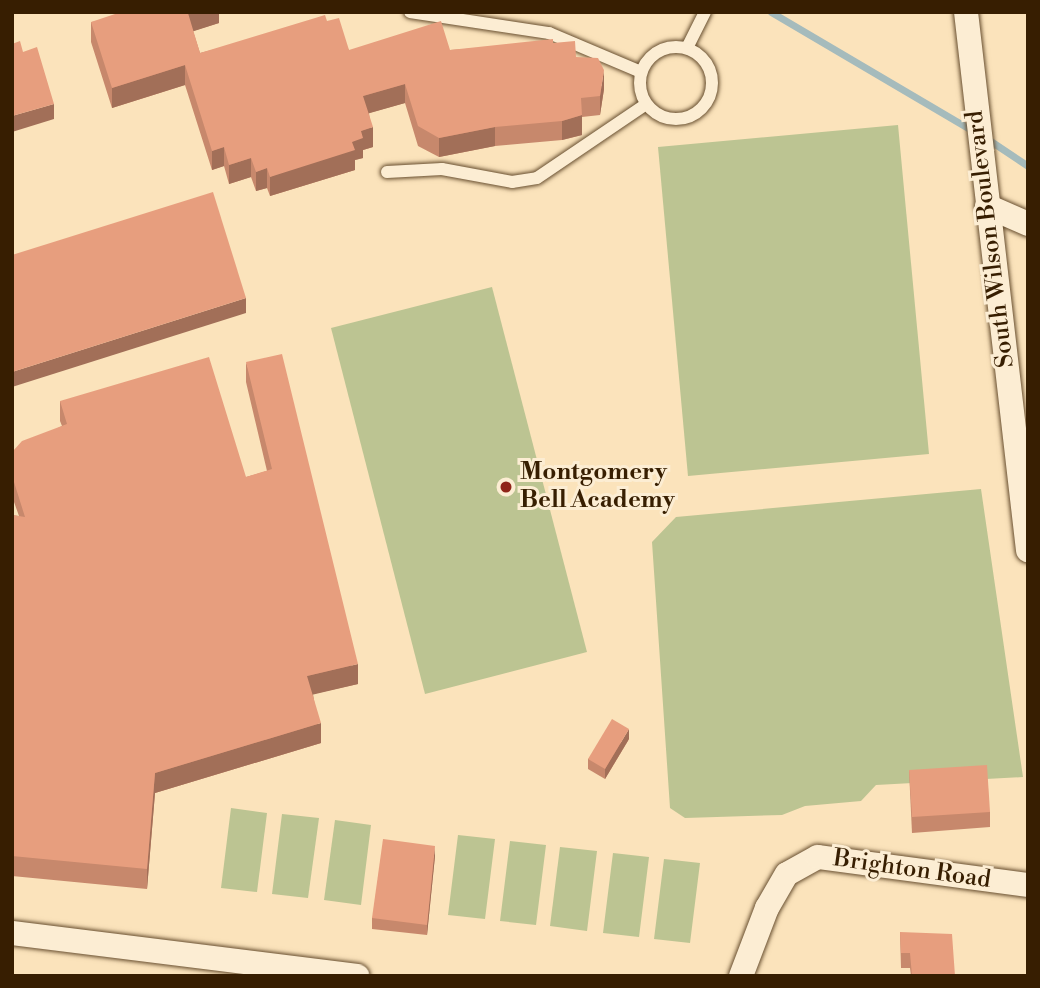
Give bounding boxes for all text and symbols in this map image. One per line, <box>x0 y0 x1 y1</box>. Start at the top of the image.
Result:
street label: South Wilson Boulevard <box>961 109 1021 369</box>
place label: Montgomery Bell Academy <box>520 459 675 515</box>
marker: Montgomery Bell Academy <box>498 479 514 495</box>
street label: Brighton Road <box>831 845 993 895</box>

